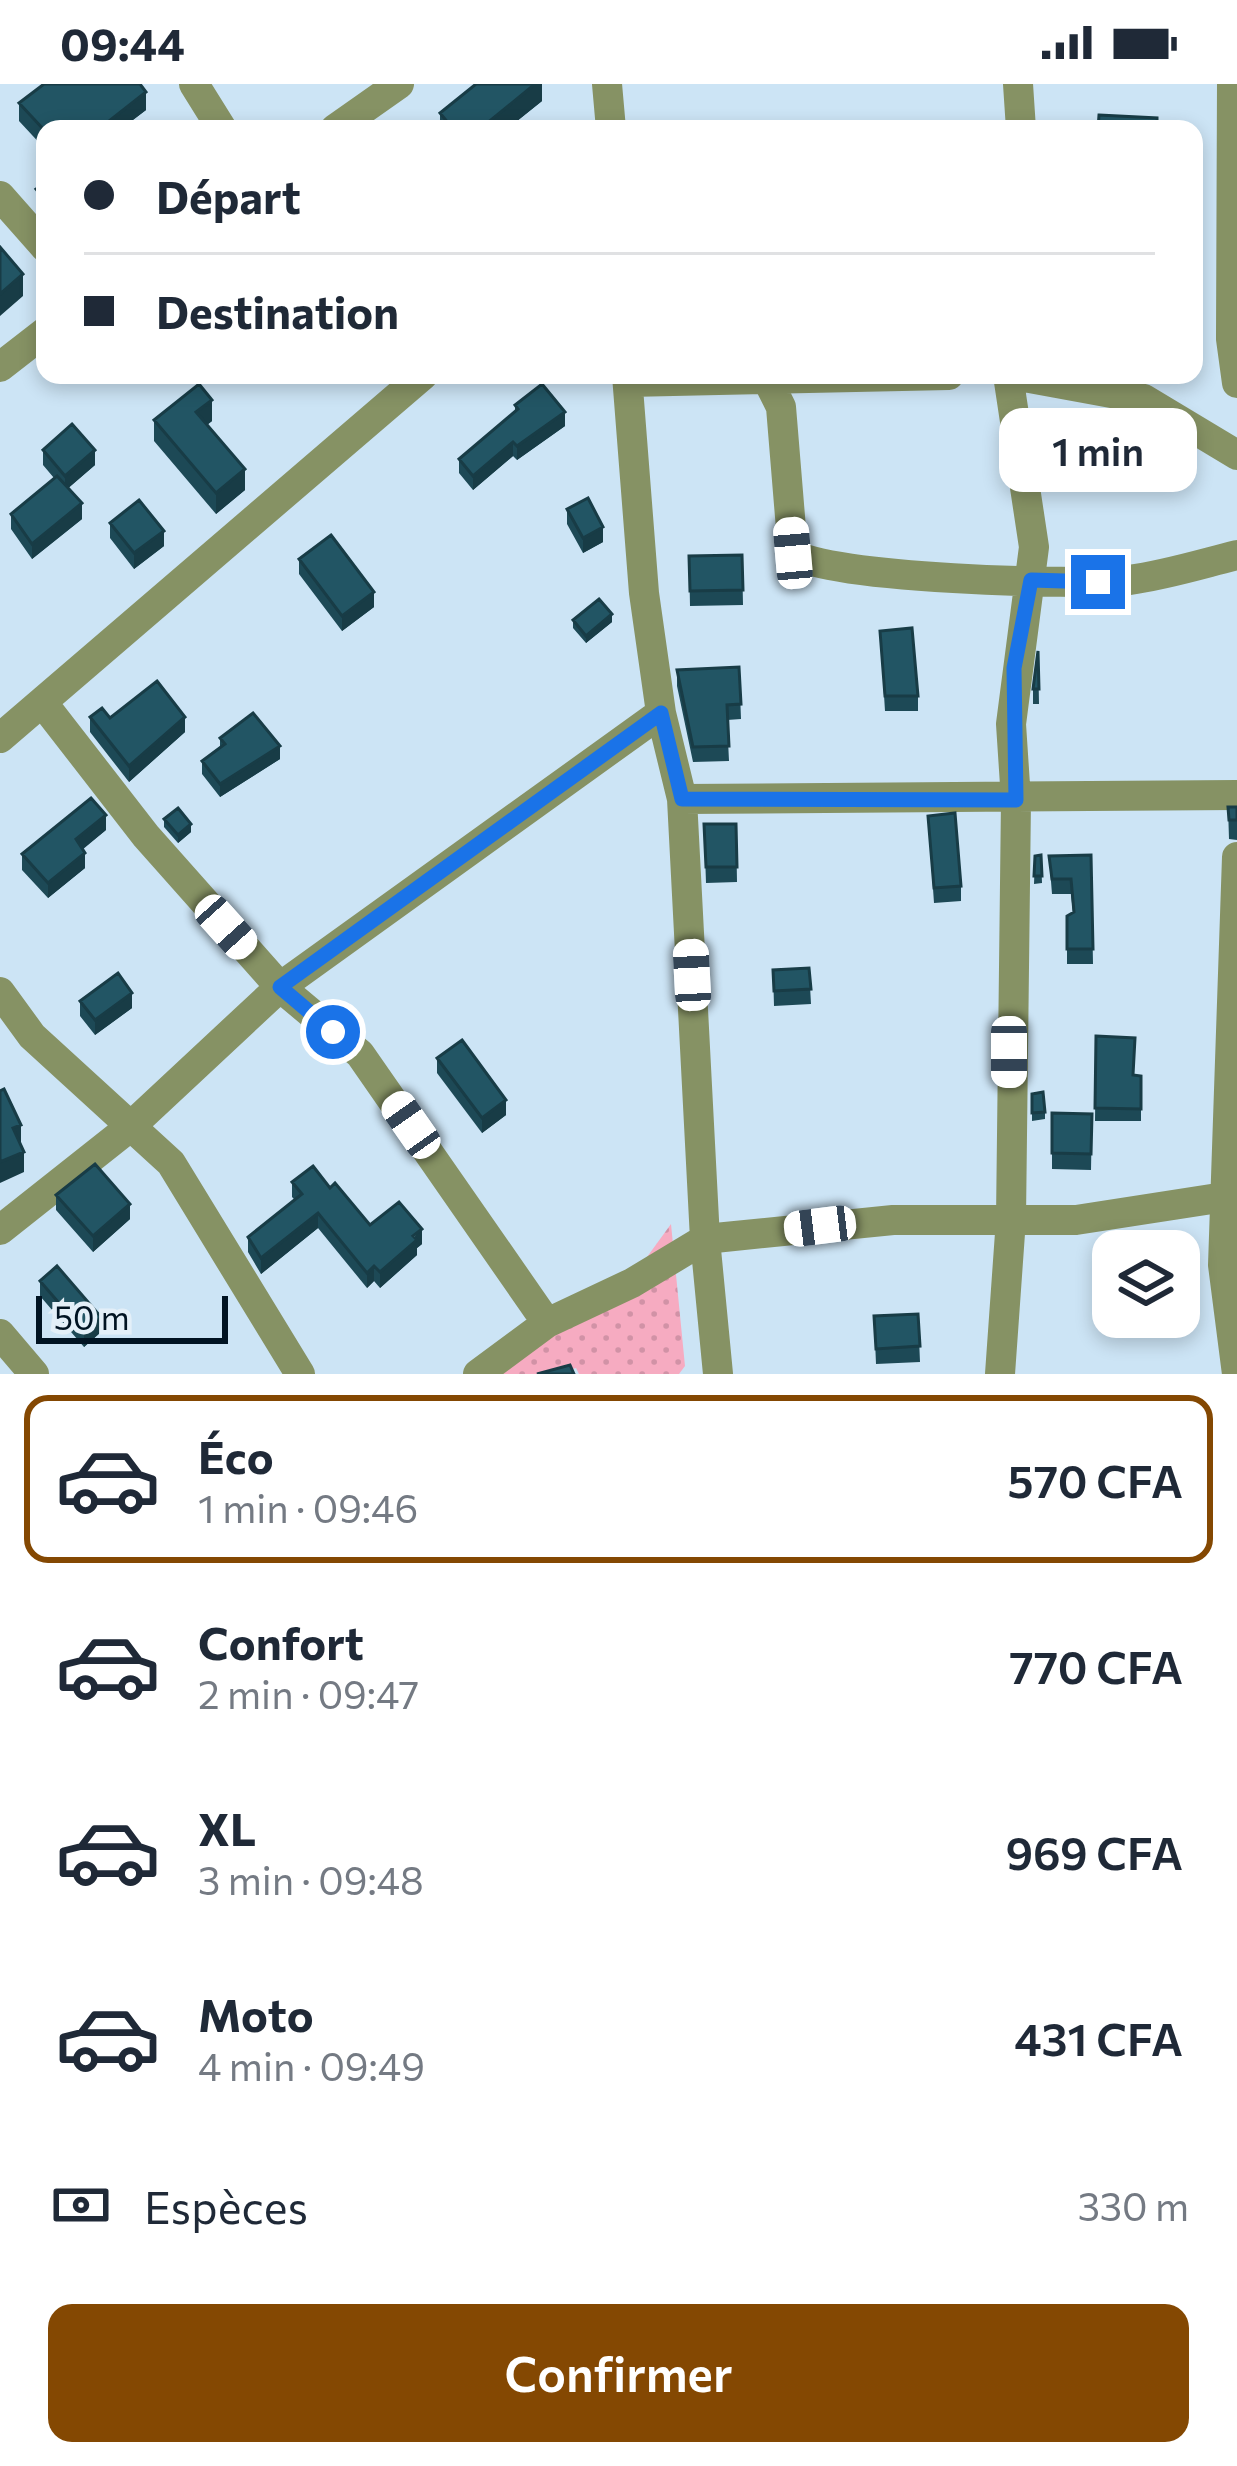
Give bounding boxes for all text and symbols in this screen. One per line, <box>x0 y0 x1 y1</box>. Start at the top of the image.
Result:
text: 09:44 <box>60 15 185 70</box>
text: Départ <box>156 168 301 223</box>
text: Destination <box>156 283 399 338</box>
callout: 1 min <box>999 408 1197 492</box>
text: 1 min <box>1052 426 1144 474</box>
car <box>772 516 814 590</box>
route end <box>1071 555 1125 609</box>
car <box>189 888 263 966</box>
car <box>672 938 712 1012</box>
route start <box>306 1005 360 1059</box>
car <box>991 1016 1027 1088</box>
car <box>376 1085 446 1165</box>
car <box>782 1204 858 1248</box>
map controls <box>1092 1230 1200 1338</box>
button: layers <box>1092 1230 1200 1338</box>
scale bar <box>36 1290 228 1343</box>
text: 50 m <box>54 1296 130 1337</box>
icon: car <box>54 1425 162 1533</box>
text: Éco <box>198 1428 274 1483</box>
text: 570 CFA <box>1008 1452 1183 1507</box>
text: 1 min · 09:46 <box>198 1483 418 1531</box>
icon: car <box>54 1611 162 1719</box>
text: Confort <box>198 1614 364 1669</box>
text: 770 CFA <box>1009 1638 1183 1693</box>
text: 2 min · 09:47 <box>198 1669 419 1717</box>
icon: car <box>54 1797 162 1905</box>
text: XL <box>198 1800 256 1855</box>
text: 969 CFA <box>1005 1824 1183 1879</box>
text: 3 min · 09:48 <box>198 1855 424 1903</box>
icon: car <box>54 1983 162 2091</box>
text: Moto <box>198 1986 314 2041</box>
text: 431 CFA <box>1014 2010 1183 2065</box>
text: 4 min · 09:49 <box>198 2041 425 2089</box>
icon: cash <box>48 2172 114 2238</box>
text: Espèces <box>144 2178 308 2233</box>
text: 330 m <box>1078 2181 1189 2229</box>
button: Confirmer <box>48 2304 1189 2442</box>

